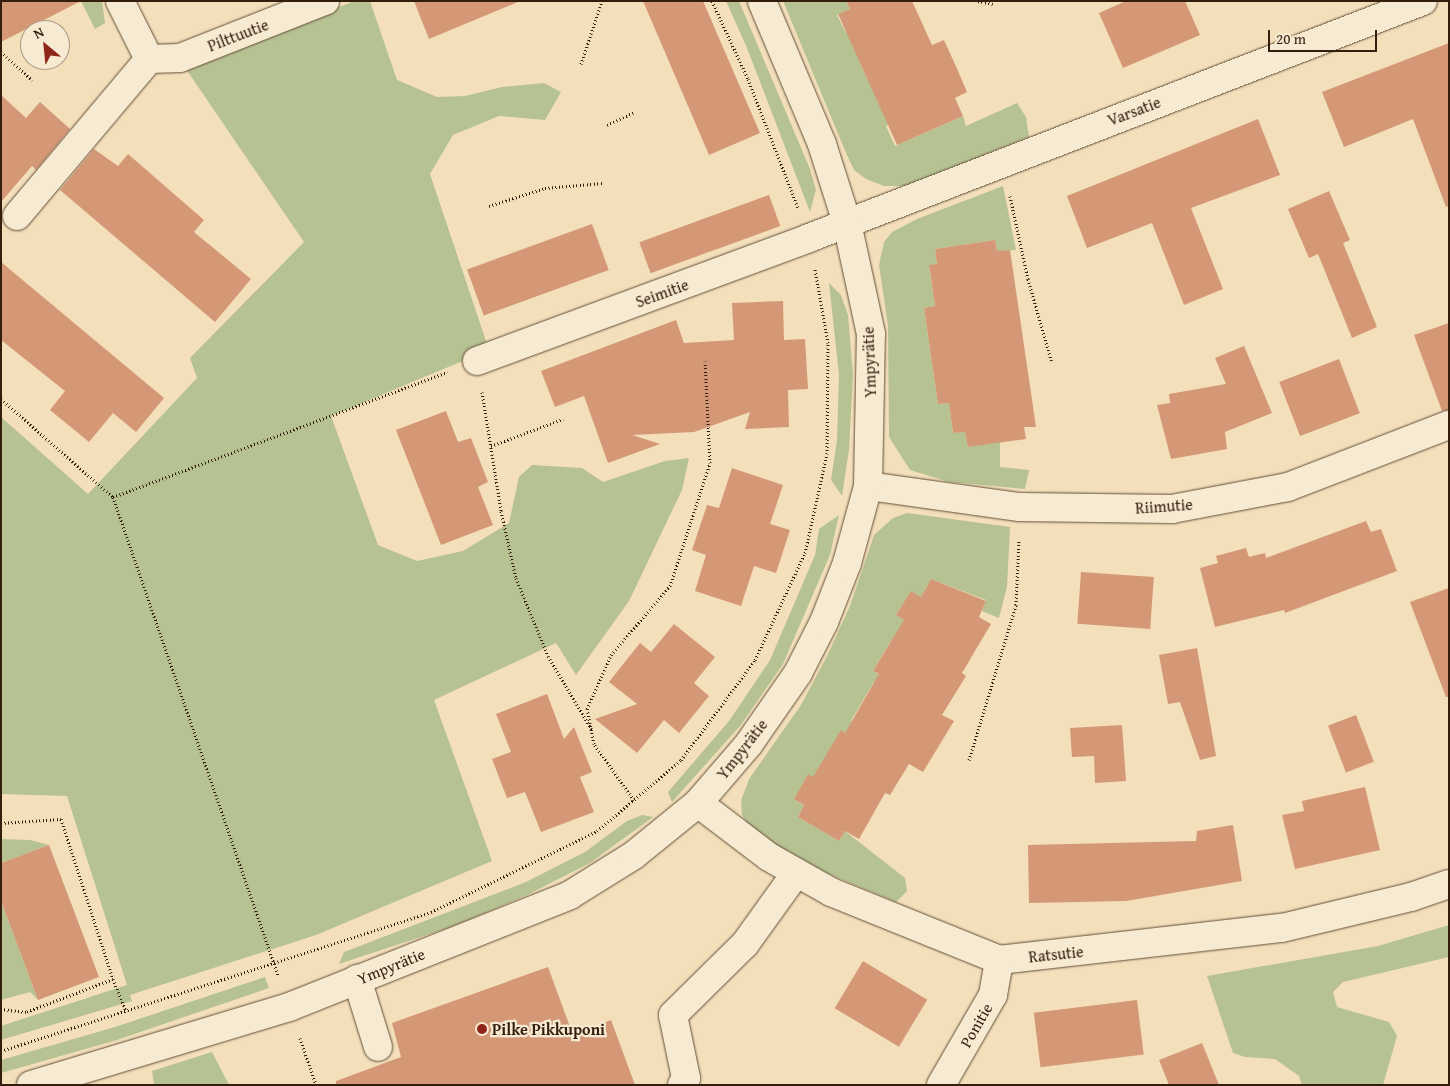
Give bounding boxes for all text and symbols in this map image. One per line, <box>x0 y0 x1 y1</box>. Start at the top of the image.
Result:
street label: Pilttuutie <box>205 15 271 55</box>
north arrow <box>20 20 70 70</box>
scale bar <box>1270 20 1379 52</box>
text: N <box>30 22 47 44</box>
text: 20 m <box>1276 28 1306 49</box>
street label: Varsatie <box>1105 92 1163 130</box>
street label: Seimitie <box>633 275 691 311</box>
street label: Ympyrätie <box>858 326 880 398</box>
street label: Riimutie <box>1135 494 1193 518</box>
street label: Ympyrätie <box>713 715 771 783</box>
street label: Ratsutie <box>1028 942 1084 966</box>
street label: Ympyrätie <box>354 944 428 988</box>
street label: Ponitie <box>956 999 996 1051</box>
place label: Pilke Pikkuponi <box>492 1019 605 1039</box>
marker: Pilke Pikkuponi <box>476 1023 488 1035</box>

